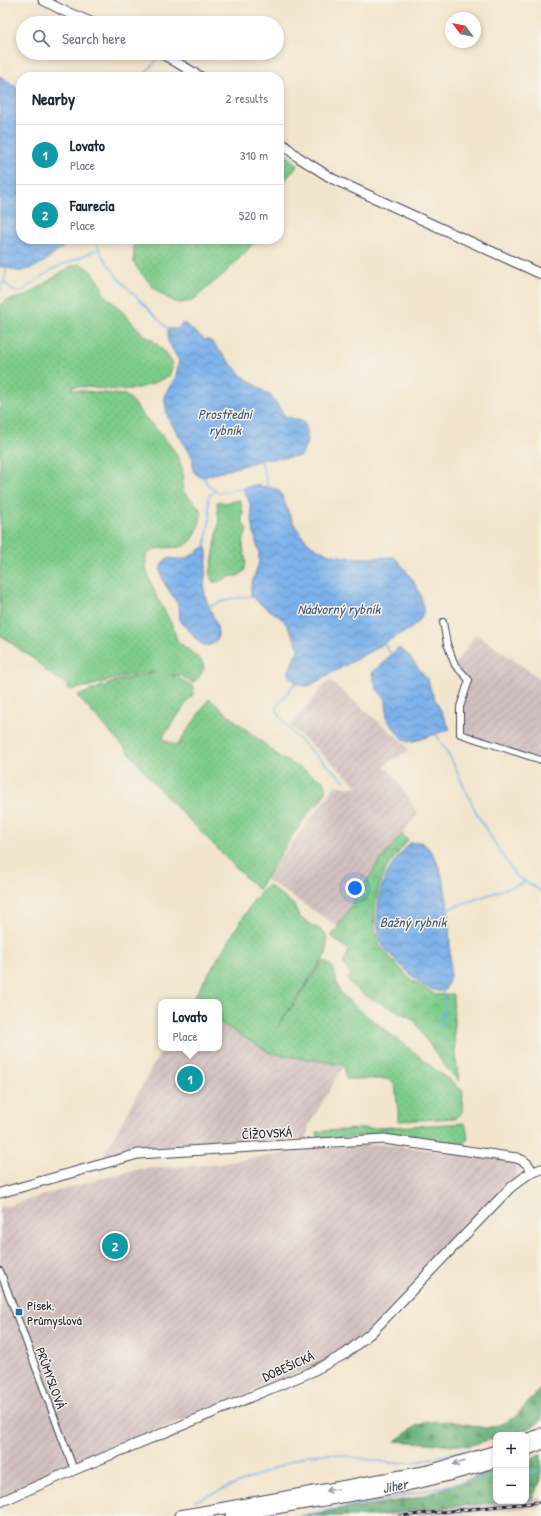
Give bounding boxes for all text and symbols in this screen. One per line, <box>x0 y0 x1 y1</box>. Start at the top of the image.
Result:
north arrow <box>445 12 481 48</box>
search box <box>16 16 284 60</box>
icon: search <box>30 27 52 49</box>
text: Search here <box>62 28 126 49</box>
text: Nearby <box>32 87 75 110</box>
text: 2 results <box>226 89 268 107</box>
text: Lovato <box>70 135 105 156</box>
text: 1 <box>43 146 47 164</box>
text: 310 m <box>240 146 268 164</box>
text: Place <box>70 156 95 174</box>
text: Faurecia <box>70 195 114 216</box>
text: 2 <box>42 206 48 224</box>
text: 520 m <box>239 206 268 224</box>
text: Place <box>70 216 95 234</box>
water label: Prostřední rybník <box>198 404 254 440</box>
water label: Nádvorný rybník <box>298 599 382 619</box>
your location <box>345 878 365 898</box>
water label: Bažný rybník <box>380 912 447 932</box>
popup <box>158 999 222 1051</box>
text: Lovato <box>173 1006 207 1027</box>
text: Place <box>173 1027 198 1045</box>
pin: 1 <box>177 1064 203 1094</box>
street label: ČÍŽOVSKÁ <box>241 1123 293 1143</box>
pin: 2 <box>102 1231 128 1261</box>
place label: Písek, Průmyslová <box>27 1296 82 1329</box>
marker: Písek, Průmyslová <box>14 1307 24 1317</box>
street label: PRŮMYSLOVÁ <box>32 1345 71 1412</box>
street label: DOBEŠICKÁ <box>259 1346 317 1385</box>
map controls <box>493 1432 529 1504</box>
button: + <box>493 1432 529 1468</box>
one-way arrow <box>453 1460 466 1467</box>
button: − <box>493 1468 529 1504</box>
water label: Jiher <box>381 1473 411 1497</box>
one-way arrow <box>326 1486 339 1494</box>

